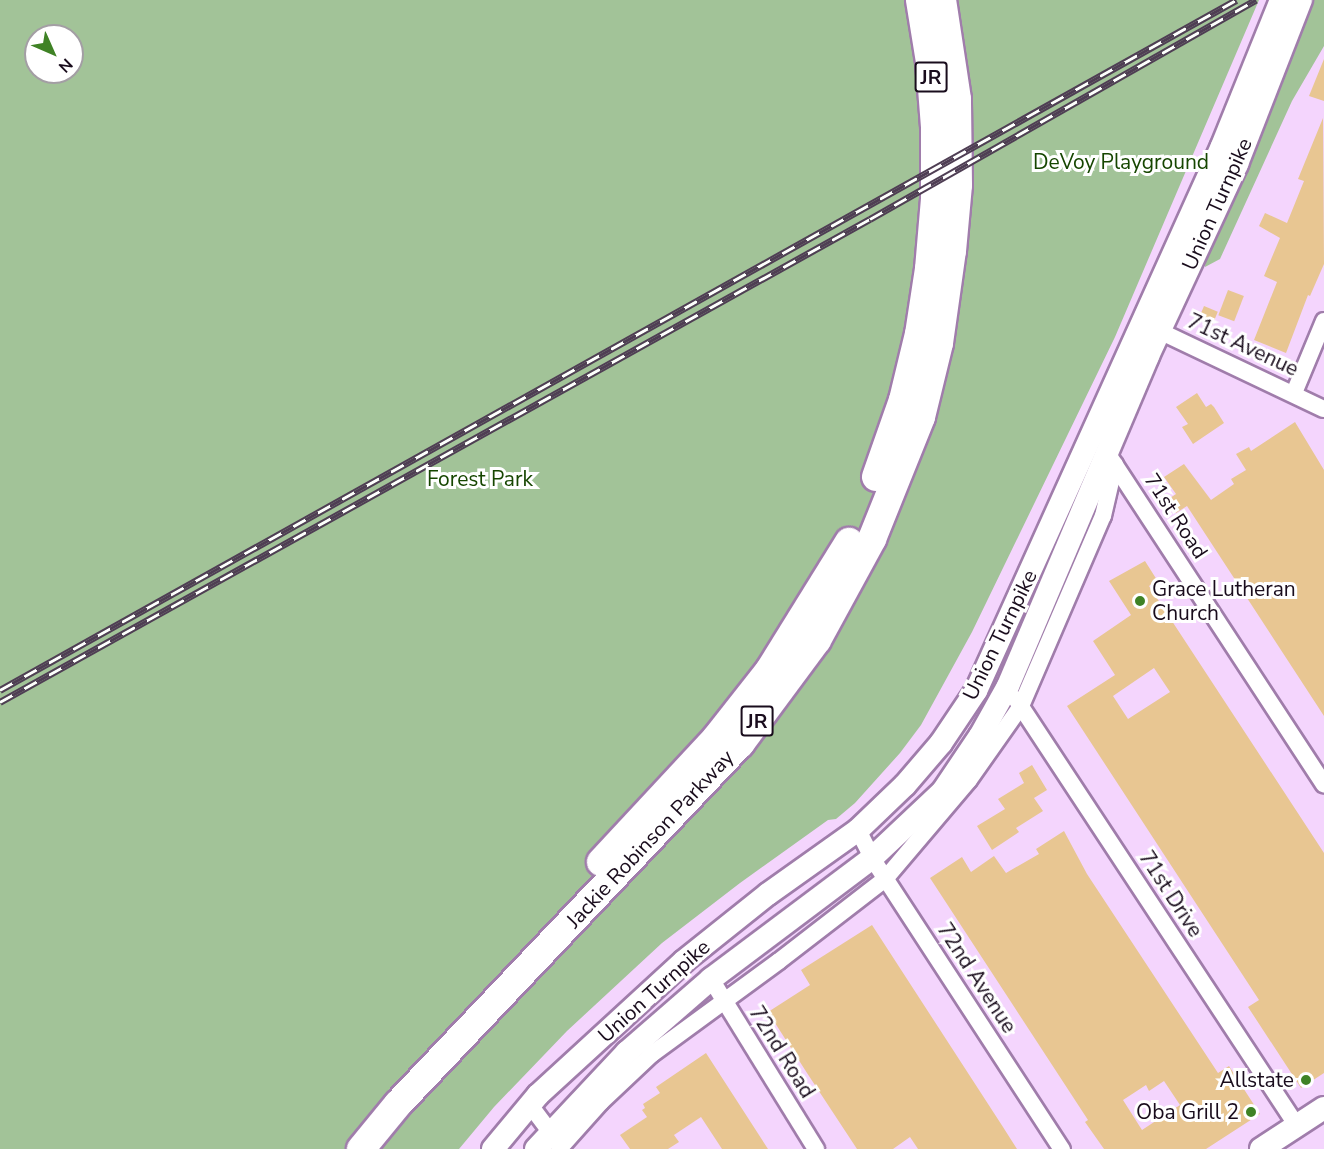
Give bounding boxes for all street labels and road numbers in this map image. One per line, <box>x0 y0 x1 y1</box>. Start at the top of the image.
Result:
road number: JR <box>914 60 948 94</box>
street label: Union Turnpike <box>1177 134 1257 274</box>
street label: 71st Avenue <box>1184 308 1302 382</box>
street label: 71st Road <box>1139 469 1213 563</box>
street label: Union Turnpike <box>958 566 1042 704</box>
road number: JR <box>740 704 774 738</box>
street label: Jackie Robinson Parkway <box>561 745 739 933</box>
street label: 71st Drive <box>1134 846 1208 942</box>
street label: 72nd Avenue <box>932 918 1022 1038</box>
street label: Union Turnpike <box>593 934 715 1048</box>
street label: 72nd Road <box>744 1001 820 1103</box>

